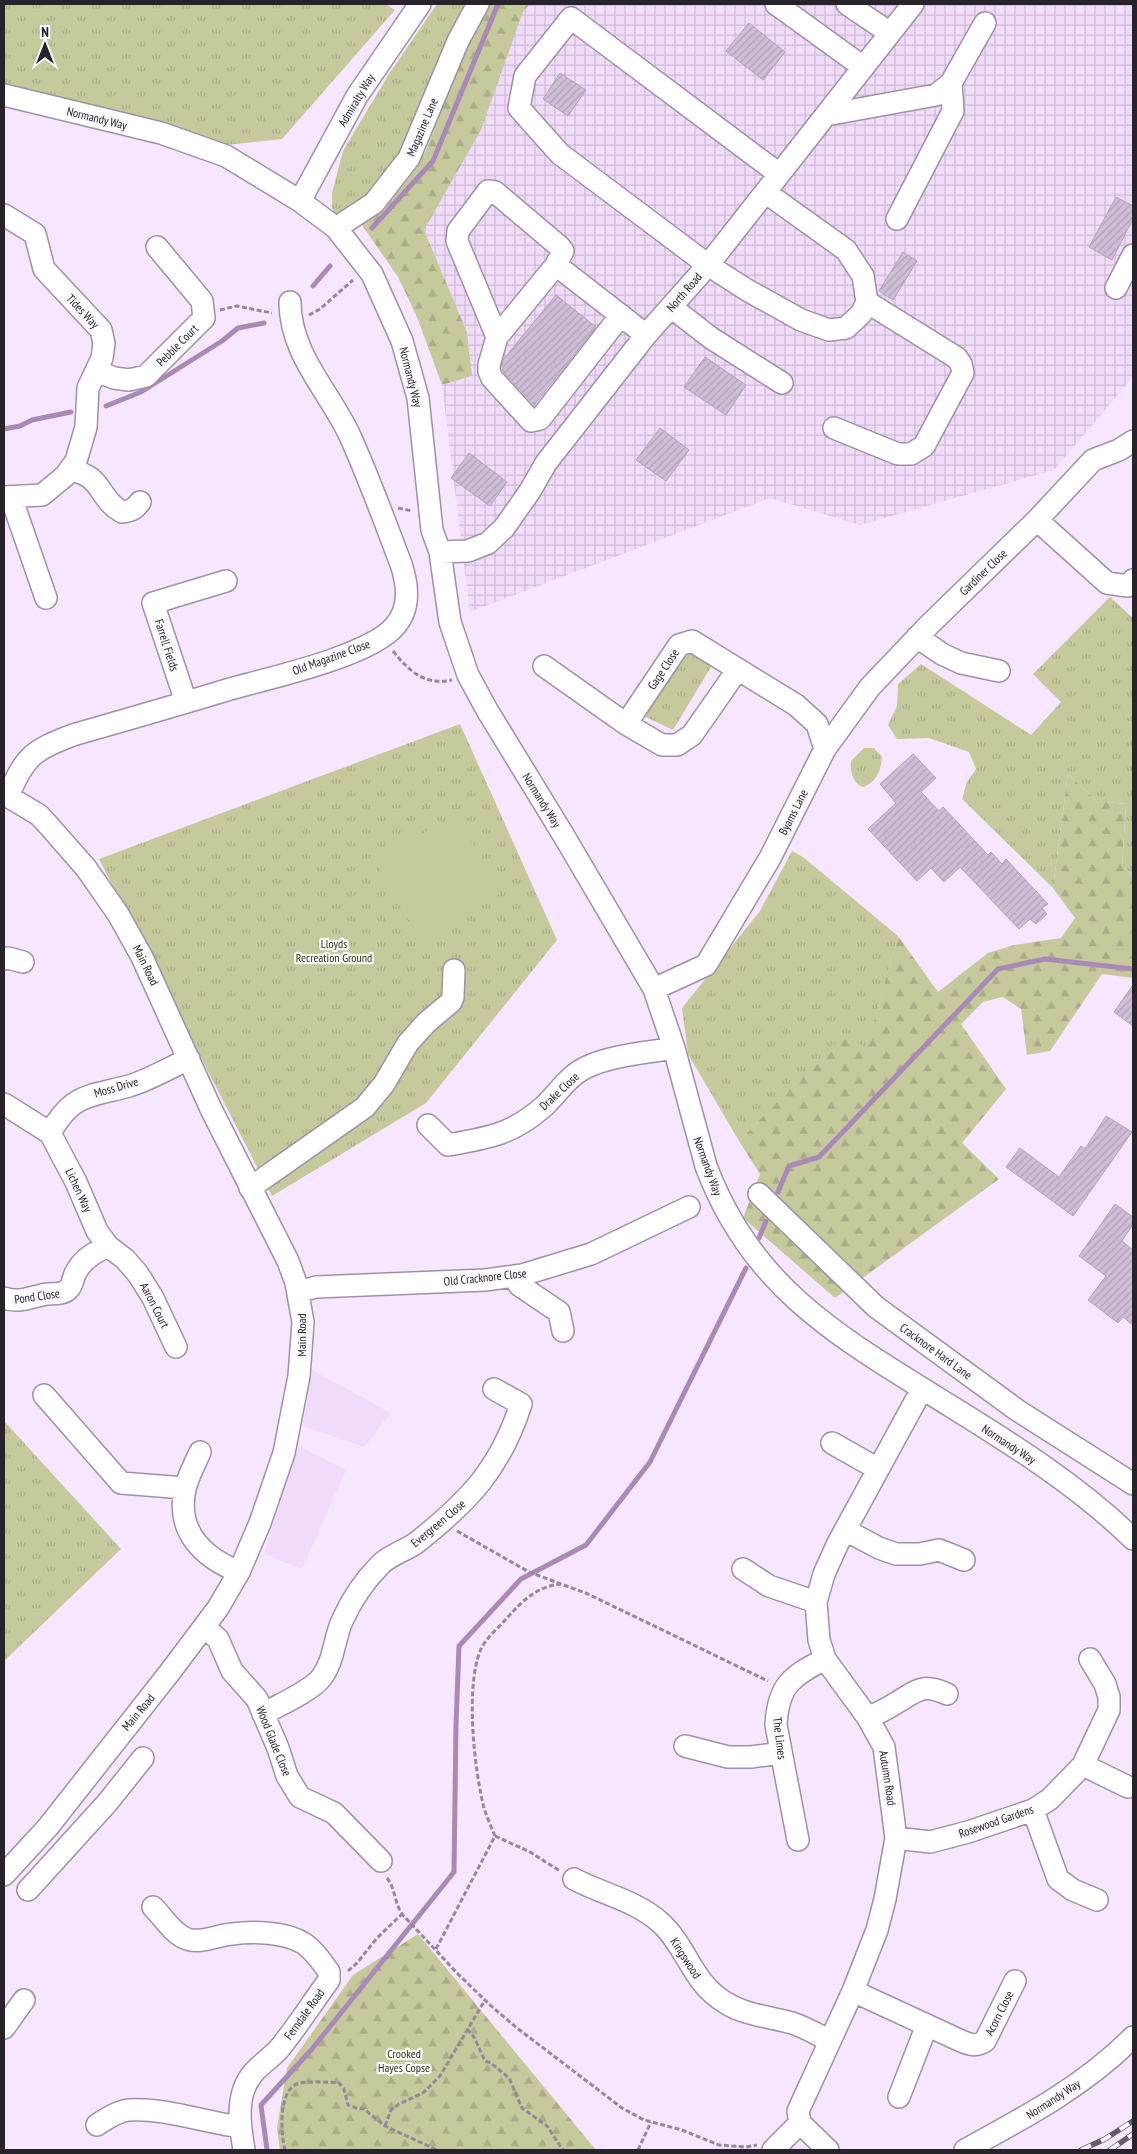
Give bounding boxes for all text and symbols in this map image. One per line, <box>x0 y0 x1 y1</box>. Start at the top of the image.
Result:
north arrow <box>20 20 70 70</box>
text: N <box>41 23 49 41</box>
street label: Admiralty Way <box>334 70 378 129</box>
street label: Magazine Lane <box>403 96 441 158</box>
street label: Normandy Way <box>65 103 129 133</box>
street label: North Road <box>663 269 705 315</box>
street label: Tides Way <box>63 291 103 332</box>
street label: Pebble Court <box>153 320 202 369</box>
street label: Normandy Way <box>396 345 426 409</box>
street label: Gardiner Close <box>956 546 1010 598</box>
street label: Farrell Fields <box>152 617 182 673</box>
street label: Old Magazine Close <box>290 636 372 678</box>
street label: Gage Close <box>644 646 682 692</box>
street label: Normandy Way <box>519 770 565 830</box>
street label: Byams Lane <box>775 787 811 837</box>
park label: Lloyds Recreation Ground <box>296 936 372 965</box>
street label: Main Road <box>130 942 162 988</box>
street label: Drake Close <box>536 1069 582 1113</box>
street label: Moss Drive <box>92 1074 140 1100</box>
street label: Normandy Way <box>690 1135 726 1198</box>
street label: Lichen Way <box>62 1166 96 1215</box>
street label: Old Cracknore Close <box>443 1265 527 1289</box>
street label: Aaron Court <box>137 1280 173 1331</box>
street label: Pond Close <box>13 1285 61 1307</box>
street label: Main Road <box>294 1313 309 1357</box>
street label: Cracknore Hard Lane <box>897 1320 975 1382</box>
street label: Normandy Way <box>979 1421 1039 1467</box>
street label: Evergreen Close <box>408 1496 468 1550</box>
street label: Main Road <box>118 1691 158 1733</box>
street label: Wood Glade Close <box>253 1704 295 1778</box>
street label: The Limes <box>770 1716 790 1760</box>
street label: Autumn Road <box>876 1749 900 1807</box>
street label: Rosewood Gardens <box>957 1801 1035 1841</box>
street label: Kingswood <box>667 1935 705 1981</box>
street label: Ferndale Road <box>281 1986 327 2042</box>
street label: Acorn Close <box>981 1988 1017 2038</box>
park label: Crooked Hayes Copse <box>378 2046 430 2075</box>
street label: Normandy Way <box>1023 2076 1083 2122</box>

